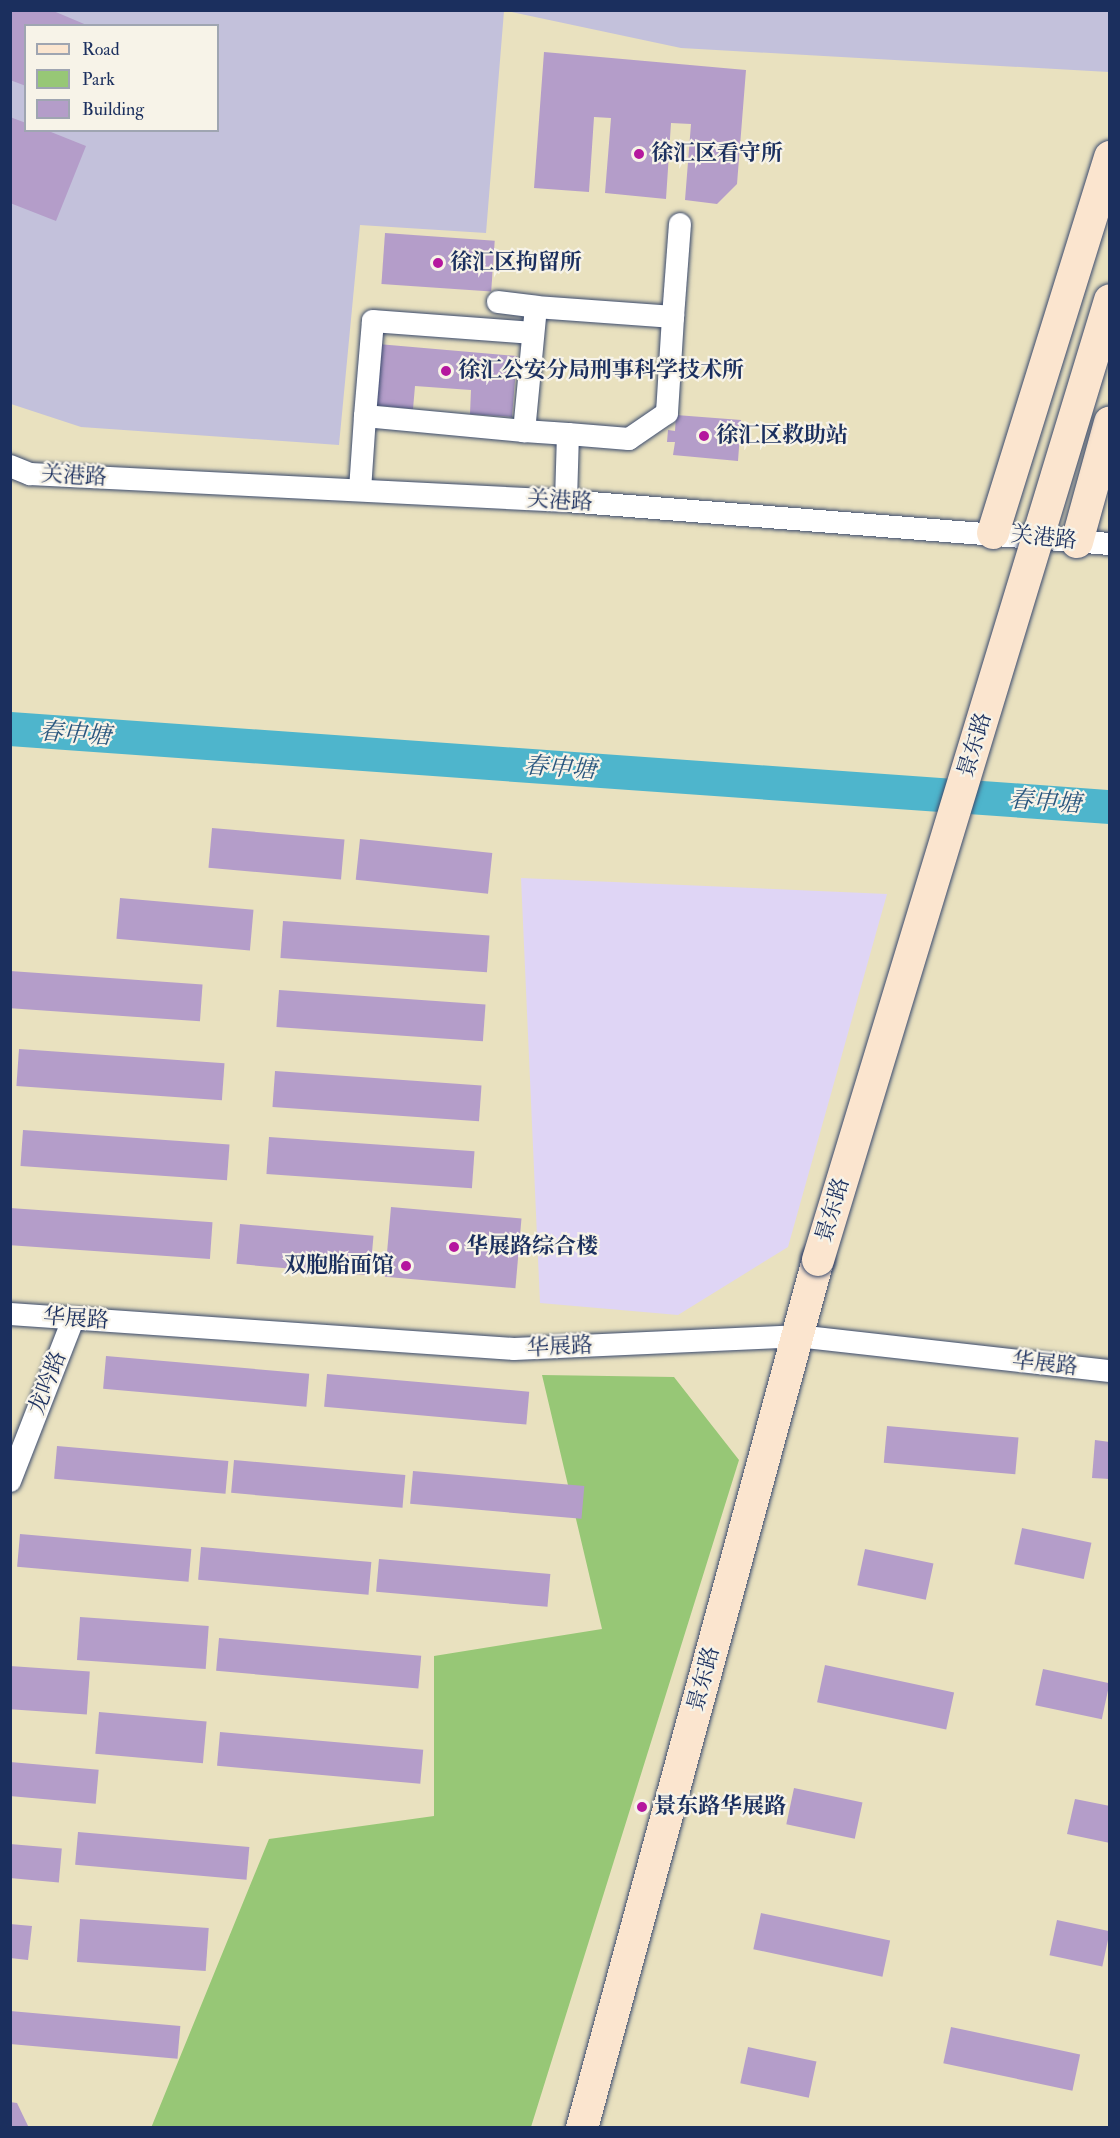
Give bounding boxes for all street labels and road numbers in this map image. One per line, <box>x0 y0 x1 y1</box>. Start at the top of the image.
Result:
street label: 关港路 <box>40 461 108 491</box>
street label: 关港路 <box>526 486 594 516</box>
street label: 关港路 <box>1010 521 1078 555</box>
street label: 景东路 <box>953 710 997 780</box>
street label: 景东路 <box>811 1175 855 1245</box>
street label: 华展路 <box>42 1304 110 1334</box>
street label: 华展路 <box>526 1332 594 1362</box>
street label: 龙吟路 <box>24 1347 72 1419</box>
street label: 华展路 <box>1011 1347 1079 1381</box>
street label: 景东路 <box>683 1644 725 1714</box>

